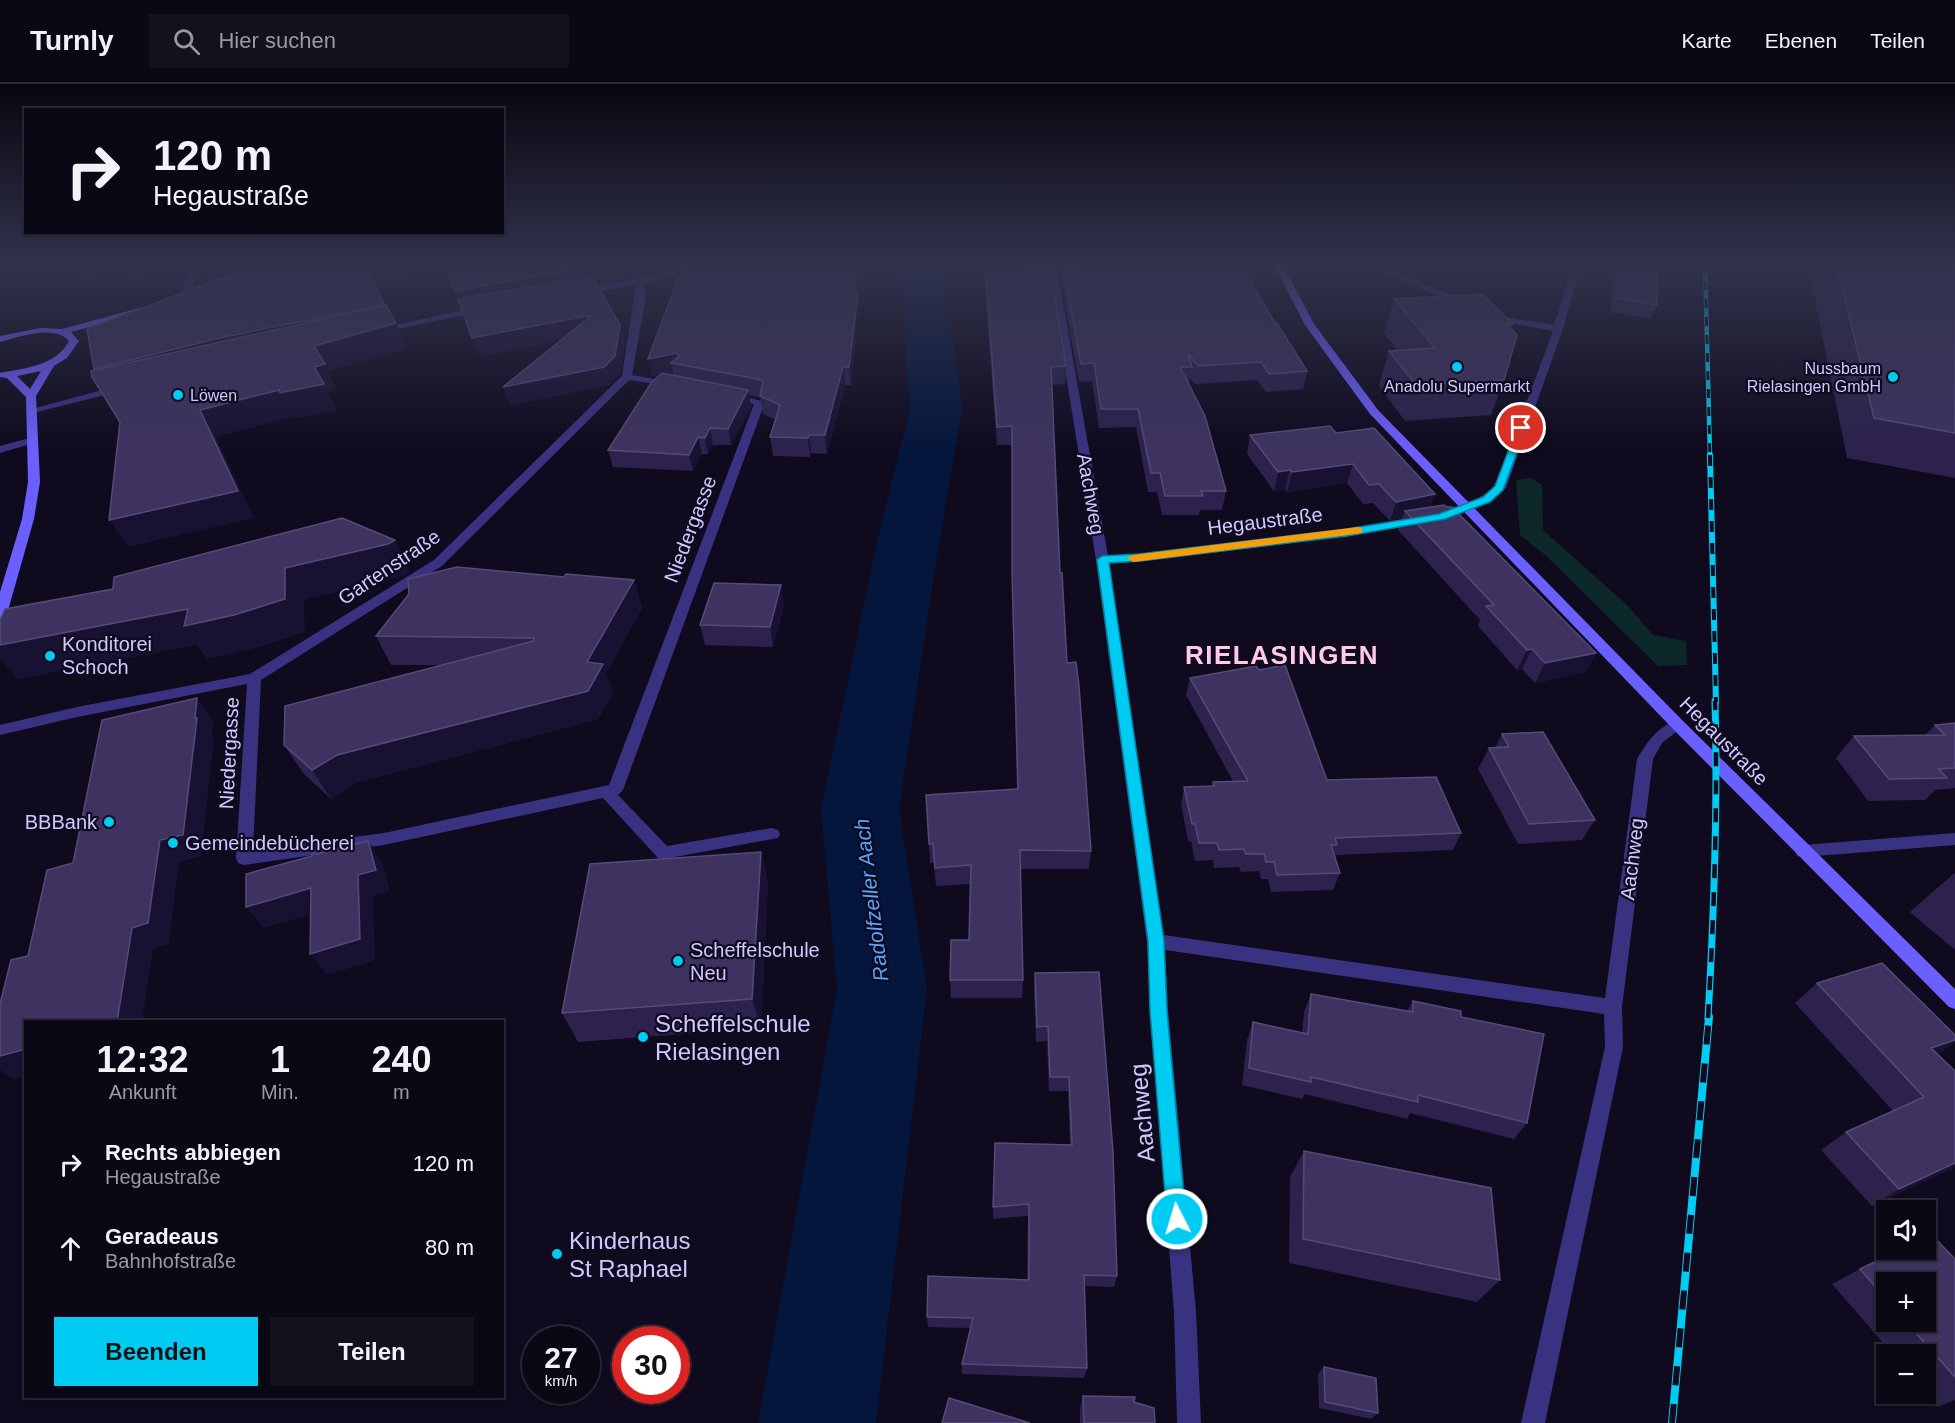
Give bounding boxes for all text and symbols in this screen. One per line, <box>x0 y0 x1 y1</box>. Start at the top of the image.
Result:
search box <box>149 14 569 68</box>
text: Turnly <box>30 25 113 56</box>
icon: search <box>170 25 203 58</box>
text: Hier suchen <box>218 28 336 53</box>
text: Karte <box>1682 29 1732 52</box>
text: Ebenen <box>1765 29 1837 52</box>
text: Teilen <box>1870 29 1925 52</box>
icon: right <box>54 132 132 210</box>
text: 120 m <box>153 132 272 179</box>
text: Hegaustraße <box>153 181 309 211</box>
marker: Anadolu Supermarkt <box>1450 360 1464 374</box>
place label: Nussbaum Rielasingen GmbH <box>1747 360 1881 395</box>
marker: Nussbaum Rielasingen GmbH <box>1886 370 1900 384</box>
place label: Anadolu Supermarkt <box>1384 378 1530 395</box>
place label: Löwen <box>190 387 237 404</box>
marker: Löwen <box>171 388 185 402</box>
pin <box>1495 402 1546 453</box>
icon: arrive <box>1504 411 1537 444</box>
street label: Aachweg <box>1073 452 1109 536</box>
street label: Niedergasse <box>660 473 720 585</box>
street label: Hegaustraße <box>1206 503 1324 539</box>
street label: Gartenstraße <box>334 525 444 609</box>
place label: Konditorei Schoch <box>62 633 152 678</box>
district label: RIELASINGEN <box>1185 640 1379 670</box>
marker: Konditorei Schoch <box>43 649 57 663</box>
street label: Hegaustraße <box>1675 692 1773 790</box>
street label: Niedergasse <box>215 696 243 810</box>
place label: BBBank <box>25 811 98 833</box>
marker: BBBank <box>102 815 116 829</box>
water label: Radolfzeller Aach <box>850 817 892 983</box>
street label: Aachweg <box>1616 817 1648 901</box>
place label: Gemeindebücherei <box>185 832 354 854</box>
marker: Gemeindebücherei <box>166 836 180 850</box>
place label: Scheffelschule Neu <box>690 939 820 984</box>
marker: Scheffelschule Neu <box>671 954 685 968</box>
place label: Scheffelschule Rielasingen <box>655 1010 811 1065</box>
marker: Scheffelschule Rielasingen <box>636 1030 650 1044</box>
text: 12:32 <box>97 1039 189 1080</box>
text: 1 <box>270 1039 290 1080</box>
text: 240 <box>371 1039 431 1080</box>
street label: Aachweg <box>1124 1063 1160 1163</box>
text: Ankunft <box>109 1081 176 1103</box>
text: Min. <box>261 1081 299 1103</box>
text: m <box>393 1081 410 1103</box>
text: Rechts abbiegen <box>105 1140 281 1165</box>
icon: right <box>54 1148 87 1181</box>
text: 120 m <box>413 1151 474 1176</box>
text: Hegaustraße <box>105 1166 221 1188</box>
position arrow <box>1145 1187 1209 1251</box>
map controls <box>1876 1200 1936 1404</box>
button: sound <box>1876 1200 1936 1260</box>
text: Geradeaus <box>105 1224 219 1249</box>
place label: Kinderhaus St Raphael <box>569 1227 690 1282</box>
icon: ahead <box>54 1232 87 1265</box>
text: 80 m <box>425 1235 474 1260</box>
marker: Kinderhaus St Raphael <box>550 1247 564 1261</box>
text: Bahnhofstraße <box>105 1250 236 1272</box>
button: + <box>1876 1272 1936 1332</box>
button: Beenden <box>54 1317 258 1386</box>
button: Teilen <box>270 1317 474 1386</box>
speed limit sign: 30 <box>612 1326 690 1404</box>
text: 27 <box>544 1341 578 1374</box>
button: − <box>1876 1344 1936 1404</box>
text: km/h <box>545 1372 577 1389</box>

